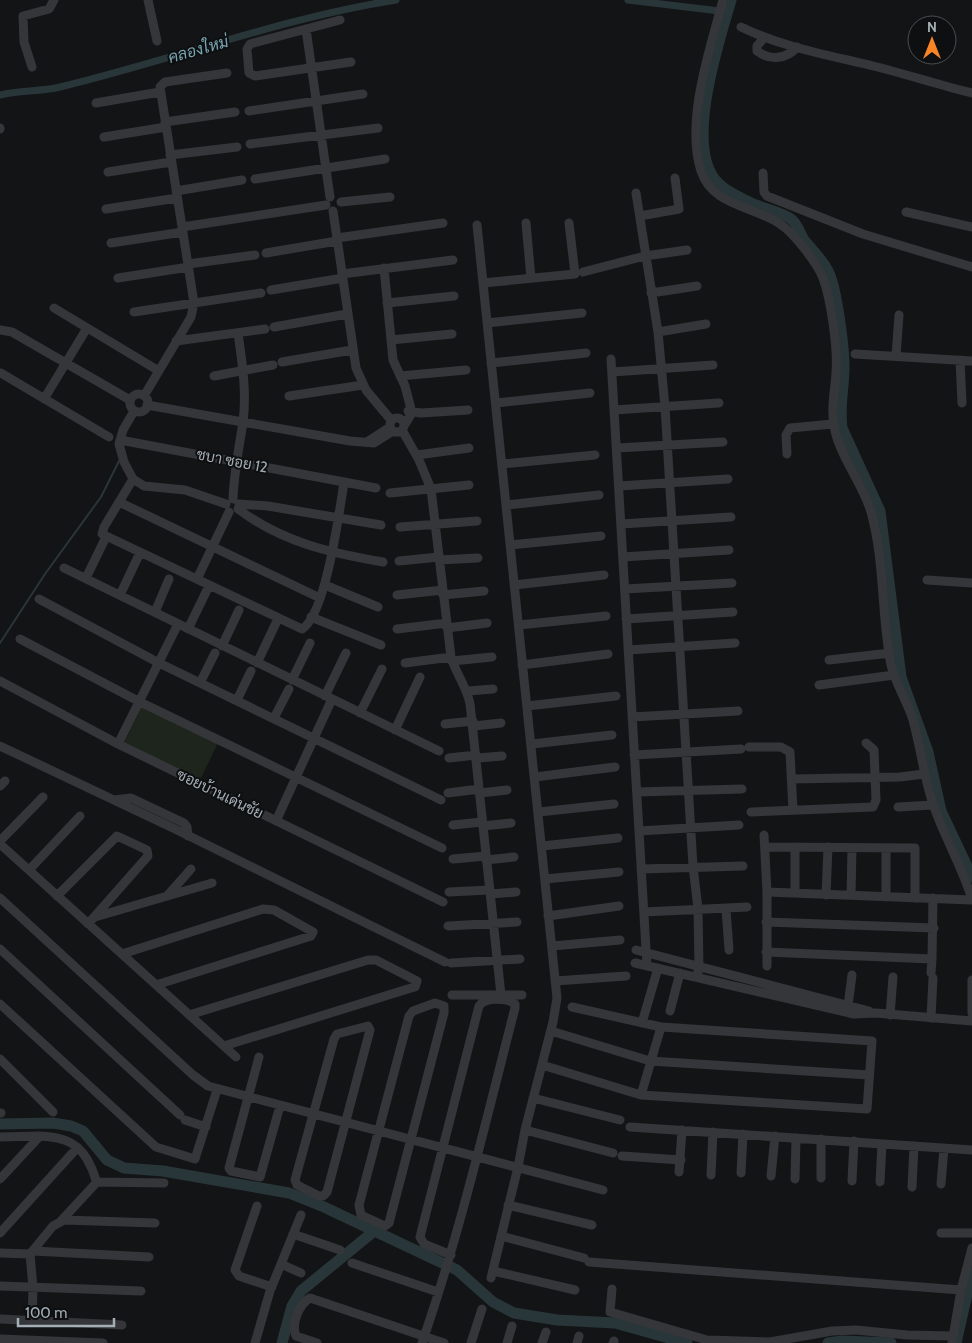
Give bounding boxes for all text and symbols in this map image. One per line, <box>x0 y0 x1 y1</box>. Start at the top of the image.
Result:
north arrow <box>907 15 957 65</box>
text: N <box>927 18 937 36</box>
water label: คลองใหม่ <box>165 30 231 67</box>
street label: ชบา ซอย 12 <box>195 445 269 477</box>
street label: ซอยบ้านเด่นชัย <box>174 764 267 823</box>
scale bar <box>18 1296 114 1328</box>
text: 100 m <box>25 1304 67 1322</box>

